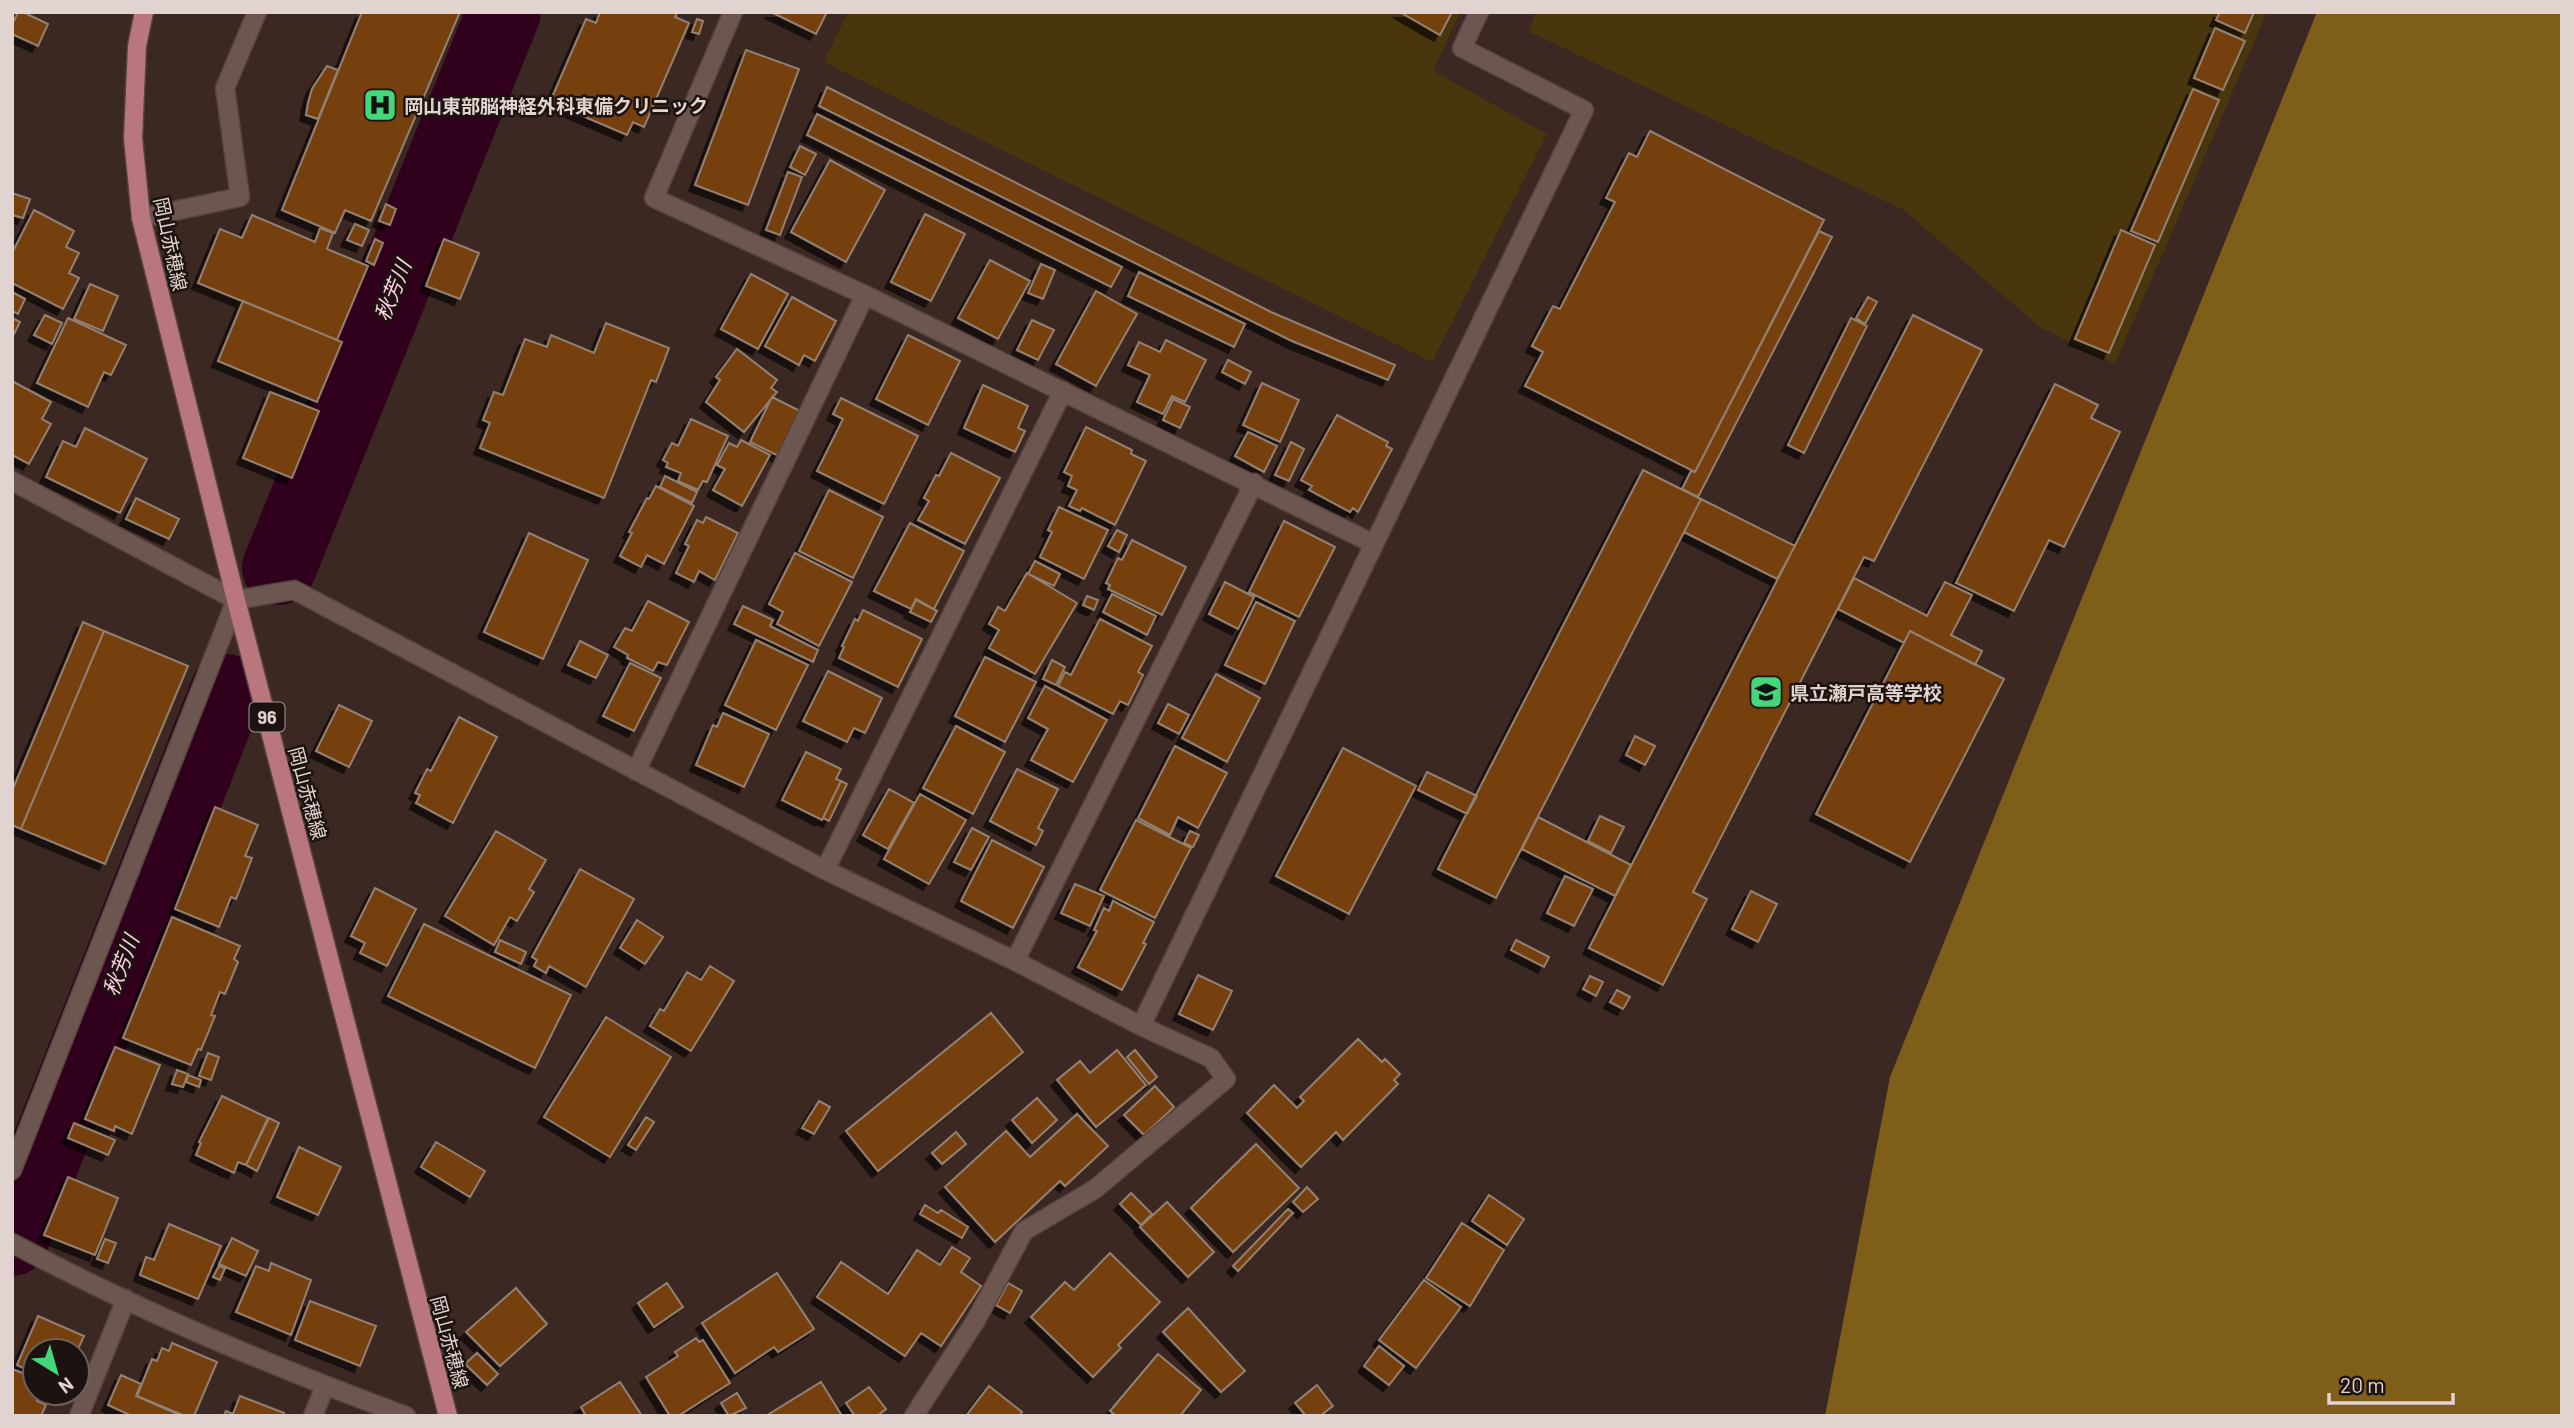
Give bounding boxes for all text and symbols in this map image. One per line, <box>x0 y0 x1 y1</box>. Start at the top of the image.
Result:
hospital icon: 岡山東部脳神経外科東備クリニック <box>361 86 399 124</box>
place label: 岡山東部脳神経外科東備クリニック <box>404 94 708 117</box>
street label: 岡山赤穂線 <box>150 195 192 293</box>
water label: 秋芳川 <box>369 254 416 324</box>
school or university icon: 県立瀬戸高等学校 <box>1747 673 1785 711</box>
place label: 県立瀬戸高等学校 <box>1790 681 1942 704</box>
road number: 96 <box>250 702 284 732</box>
street label: 岡山赤穂線 <box>285 744 331 842</box>
water label: 秋芳川 <box>97 929 144 999</box>
street label: 岡山赤穂線 <box>427 1293 473 1391</box>
north arrow <box>21 1337 91 1407</box>
scale bar <box>2329 1362 2453 1406</box>
text: 20 m <box>2340 1372 2385 1397</box>
text: N <box>55 1373 79 1399</box>

